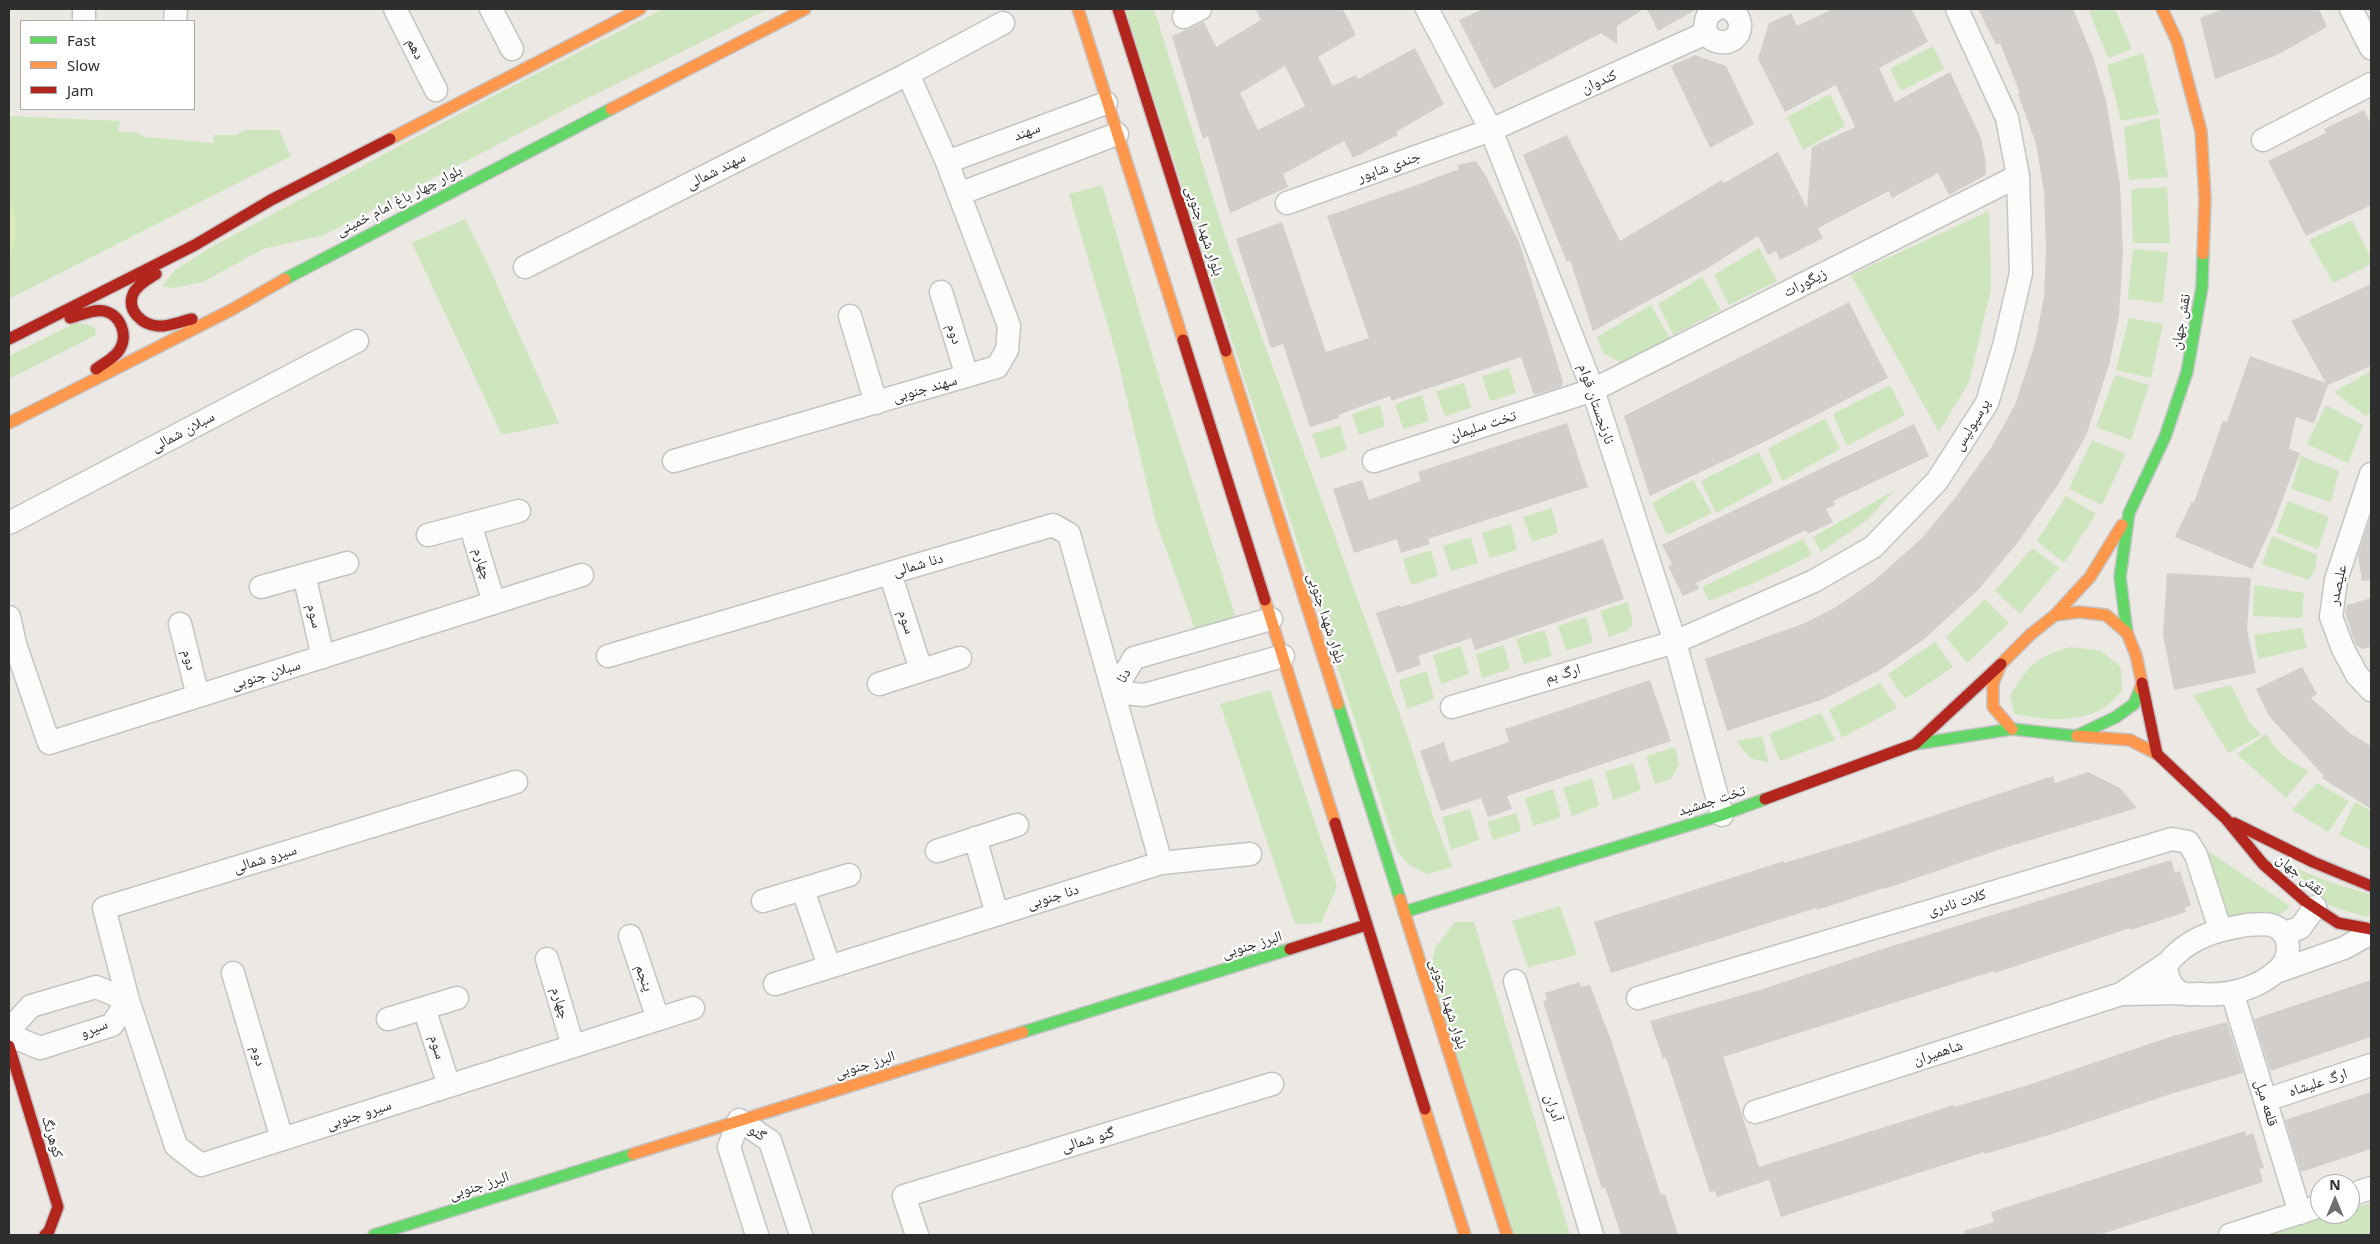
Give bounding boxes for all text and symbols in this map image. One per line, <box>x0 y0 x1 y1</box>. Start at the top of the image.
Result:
legend <box>20 20 195 110</box>
text: Fast <box>67 30 96 50</box>
street label: دهم <box>402 35 428 63</box>
text: Slow <box>67 55 100 75</box>
street label: کندوان <box>1578 66 1620 98</box>
text: Jam <box>67 80 94 100</box>
street label: سهند <box>1011 119 1043 145</box>
street label: جندی شاپور <box>1355 147 1423 187</box>
street label: سهند شمالی <box>683 148 749 194</box>
street label: بلوار چهار باغ امام خمینی <box>333 161 465 241</box>
street label: بلوار شهدا جنوبی <box>1181 184 1227 278</box>
street label: زیگورات <box>1781 265 1829 301</box>
street label: نقش جهان <box>2167 292 2195 352</box>
street label: دوم <box>942 321 966 347</box>
street label: نارنجستان قوام <box>1574 361 1618 447</box>
street label: سهند جنوبی <box>891 371 959 407</box>
street label: پرسپولیس <box>1950 396 1994 454</box>
street label: تخت سلیمان <box>1447 407 1519 445</box>
street label: سبلان شمالی <box>148 408 218 456</box>
street label: چهارم <box>469 546 495 582</box>
street label: دنا شمالی <box>891 549 945 581</box>
street label: علیصدر <box>2325 563 2351 607</box>
street label: بلوار شهدا جنوبی <box>1303 571 1349 665</box>
street label: سوم <box>302 602 326 630</box>
street label: سوم <box>894 608 918 636</box>
street label: دوم <box>178 648 200 672</box>
street label: سبلان جنوبی <box>229 656 303 694</box>
street label: ارگ بم <box>1543 660 1583 688</box>
street label: دنا <box>1113 665 1135 687</box>
street label: تخت جمشید <box>1676 782 1748 820</box>
street label: سیرو شمالی <box>231 841 299 877</box>
street label: نقش جهان <box>2272 850 2328 900</box>
street label: دنا جنوبی <box>1025 881 1081 913</box>
street label: کلات نادری <box>1926 886 1988 920</box>
street label: البرز جنوبی <box>1220 927 1284 963</box>
street label: بلوار شهدا جنوبی <box>1425 957 1471 1051</box>
street label: پنجم <box>631 962 657 994</box>
street label: چهارم <box>547 985 573 1021</box>
street label: سیرو <box>77 1015 111 1043</box>
street label: سوم <box>425 1033 449 1061</box>
street label: شاهمیران <box>1911 1037 1965 1069</box>
street label: دوم <box>247 1044 269 1068</box>
street label: البرز جنوبی <box>833 1047 897 1083</box>
street label: ارگ علیشاه <box>2286 1065 2350 1101</box>
street label: قلعه میل <box>2250 1077 2282 1129</box>
street label: آدران <box>1540 1092 1566 1124</box>
street label: سیرو جنوبی <box>324 1096 394 1134</box>
street label: کوهرنگ <box>37 1114 67 1160</box>
street label: گنو <box>745 1121 769 1145</box>
street label: گنو شمالی <box>1059 1123 1117 1157</box>
street label: البرز جنوبی <box>447 1168 511 1204</box>
north arrow <box>2310 1174 2360 1224</box>
text: N <box>2329 1175 2341 1194</box>

